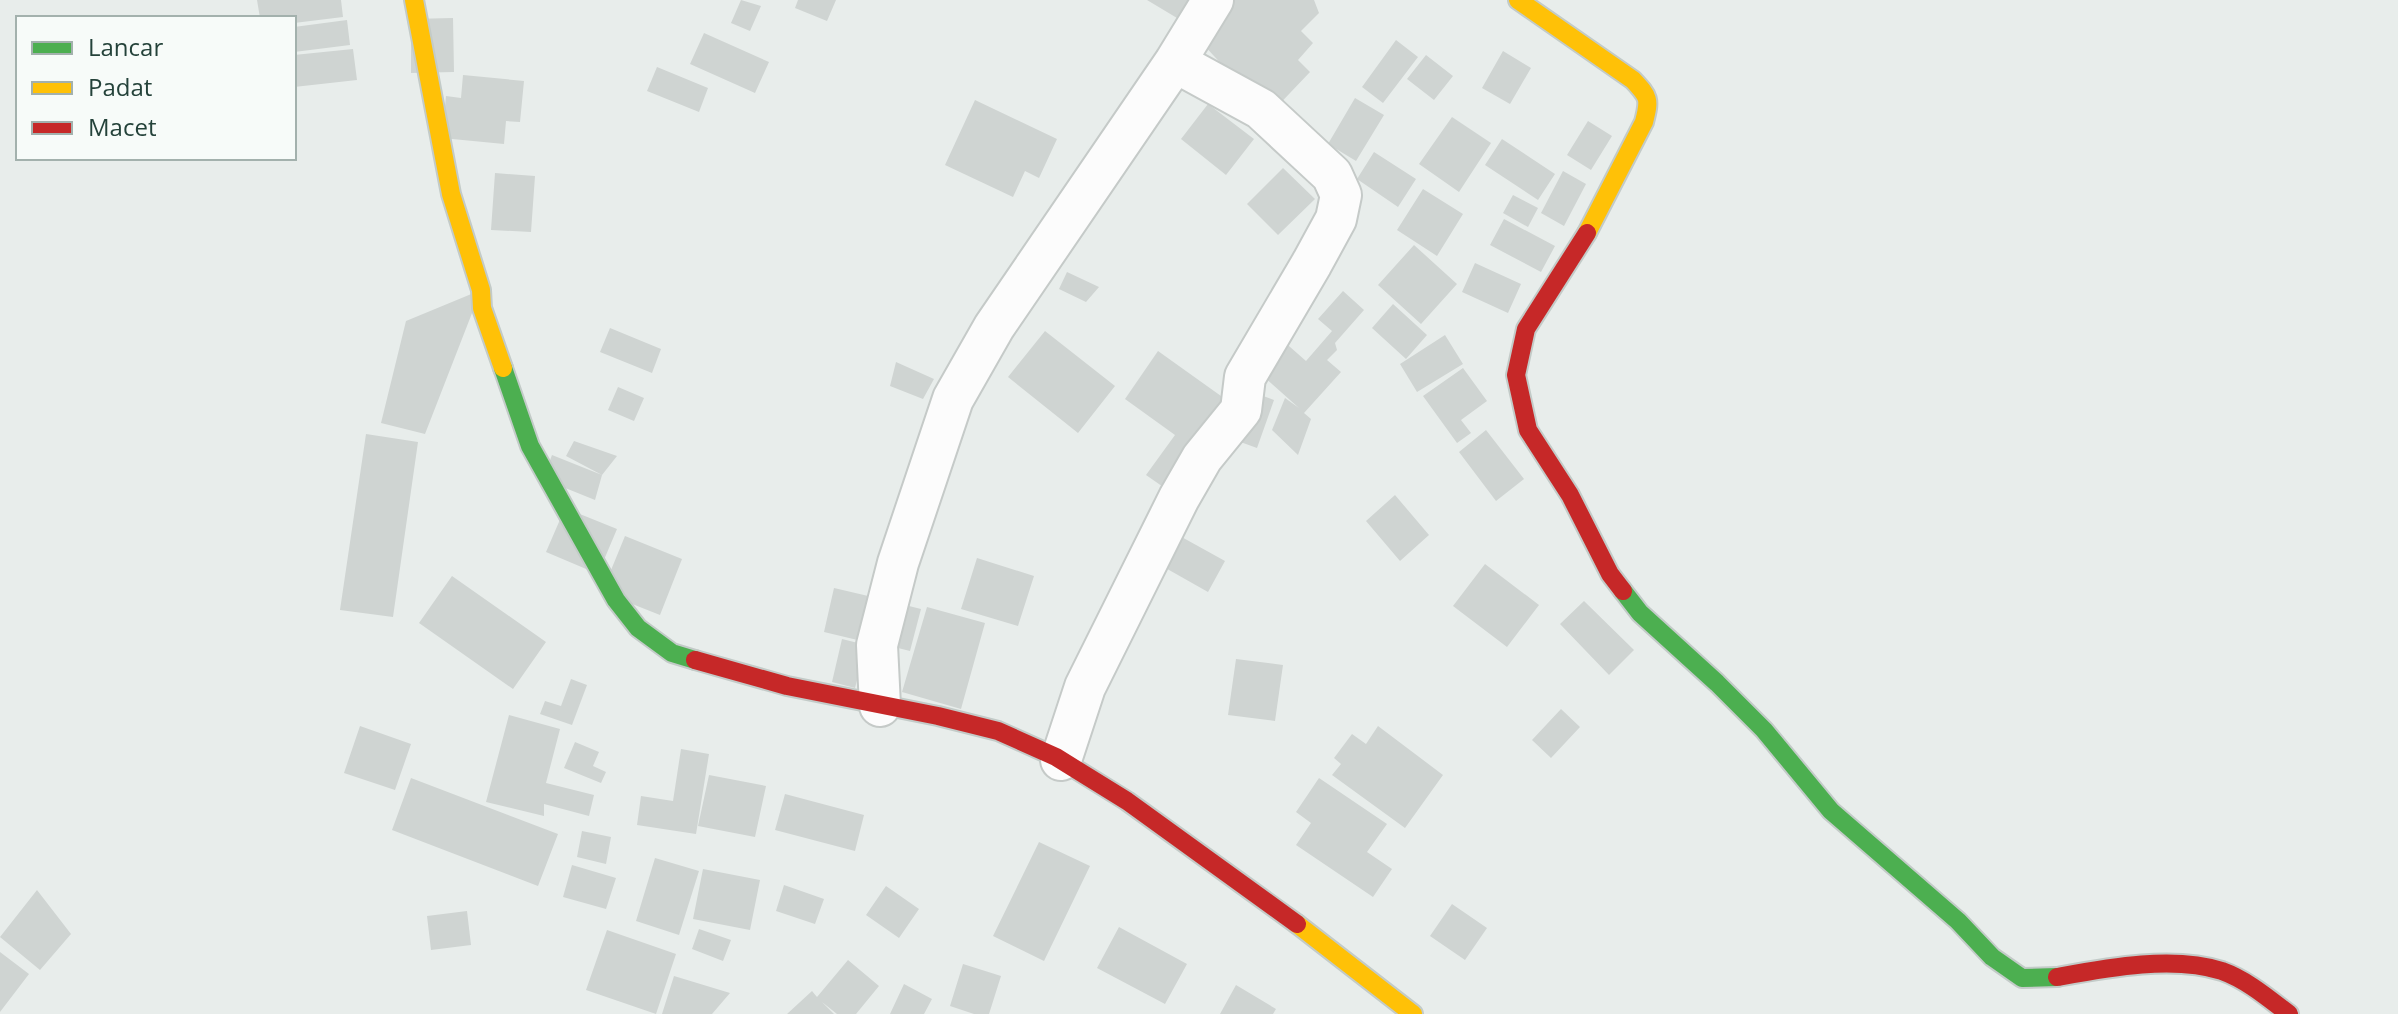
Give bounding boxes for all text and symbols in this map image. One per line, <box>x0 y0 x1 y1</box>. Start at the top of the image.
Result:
legend <box>16 16 296 160</box>
text: Lancar <box>88 30 163 63</box>
text: Padat <box>88 70 152 103</box>
text: Macet <box>88 110 156 143</box>

